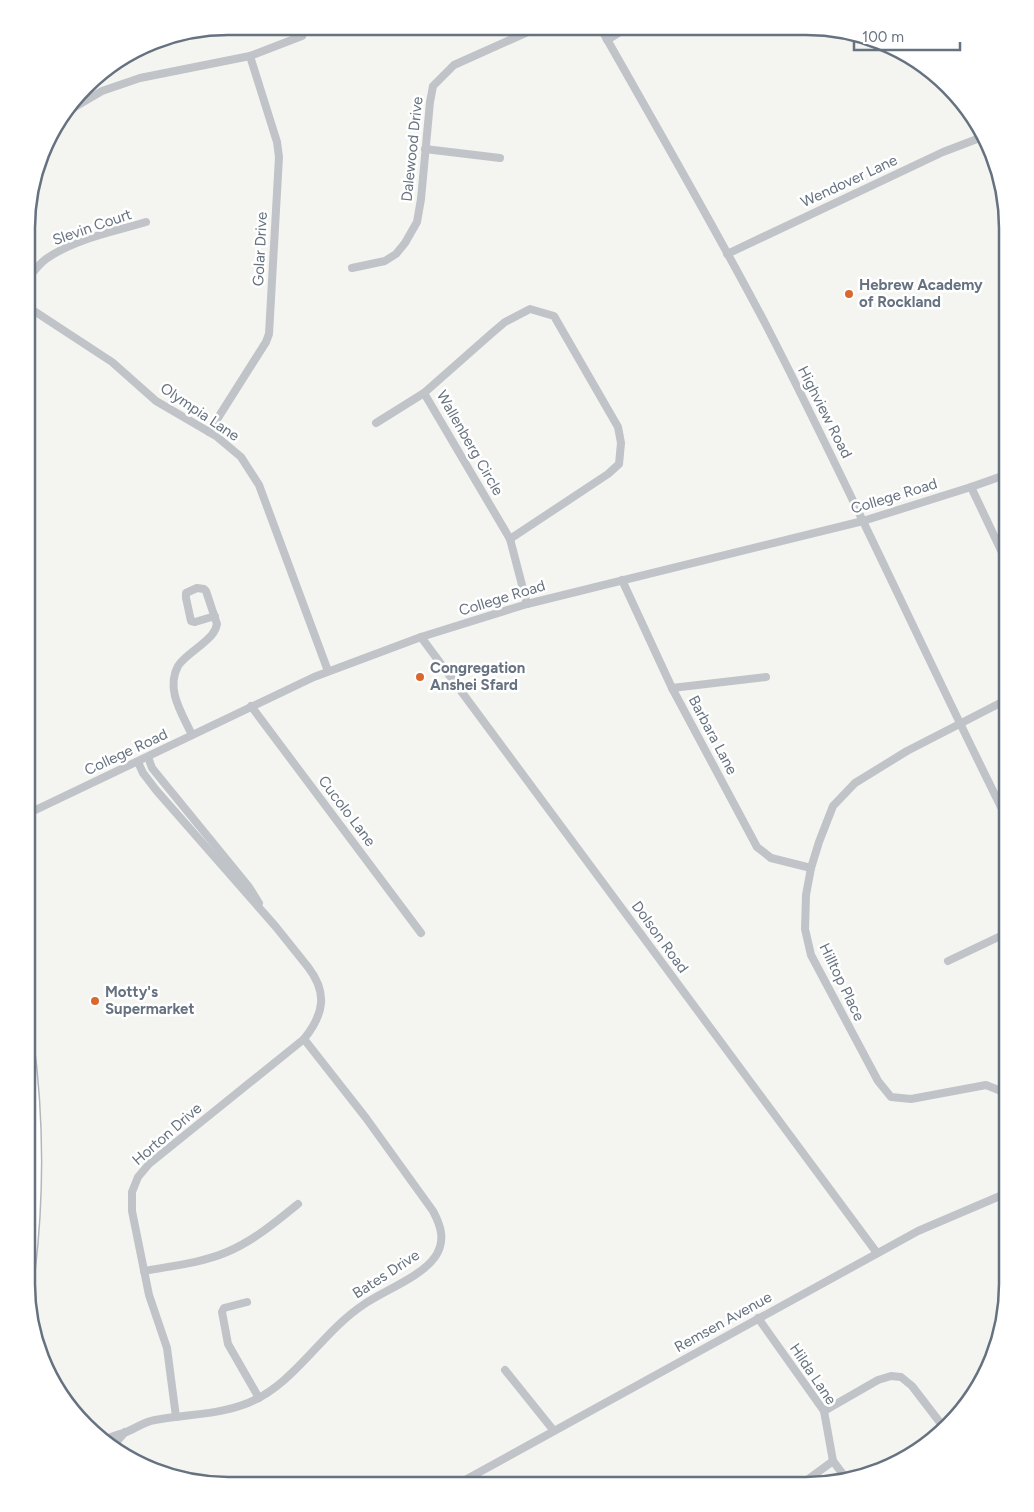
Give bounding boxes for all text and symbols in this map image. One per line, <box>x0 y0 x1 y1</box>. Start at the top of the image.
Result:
scale bar <box>854 20 960 52</box>
text: 100 m <box>862 28 904 46</box>
street label: Dalewood Drive <box>398 96 426 202</box>
street label: Wendover Lane <box>798 151 900 211</box>
street label: Slevin Court <box>50 205 134 249</box>
street label: Golar Drive <box>249 211 271 287</box>
place label: Hebrew Academy of Rockland <box>859 276 983 311</box>
marker: Hebrew Academy of Rockland <box>843 288 855 300</box>
street label: Highview Road <box>794 363 856 461</box>
street label: Olympia Lane <box>157 379 243 445</box>
street label: Wallenberg Circle <box>433 387 507 499</box>
street label: College Road <box>849 474 939 518</box>
street label: College Road <box>457 576 547 620</box>
place label: Congregation Anshei Sfard <box>430 659 525 694</box>
marker: Congregation Anshei Sfard <box>414 671 426 683</box>
street label: Barbara Lane <box>685 692 741 778</box>
street label: College Road <box>82 725 170 779</box>
street label: Cucolo Lane <box>315 772 379 850</box>
street label: Dolson Road <box>628 897 692 977</box>
street label: Hilltop Place <box>815 940 869 1024</box>
place label: Motty's Supermarket <box>105 983 194 1018</box>
marker: Motty's Supermarket <box>89 995 101 1007</box>
street label: Horton Drive <box>129 1099 205 1169</box>
street label: Bates Drive <box>349 1246 423 1302</box>
street label: Remsen Avenue <box>671 1288 775 1356</box>
street label: Hilda Lane <box>786 1340 840 1408</box>

